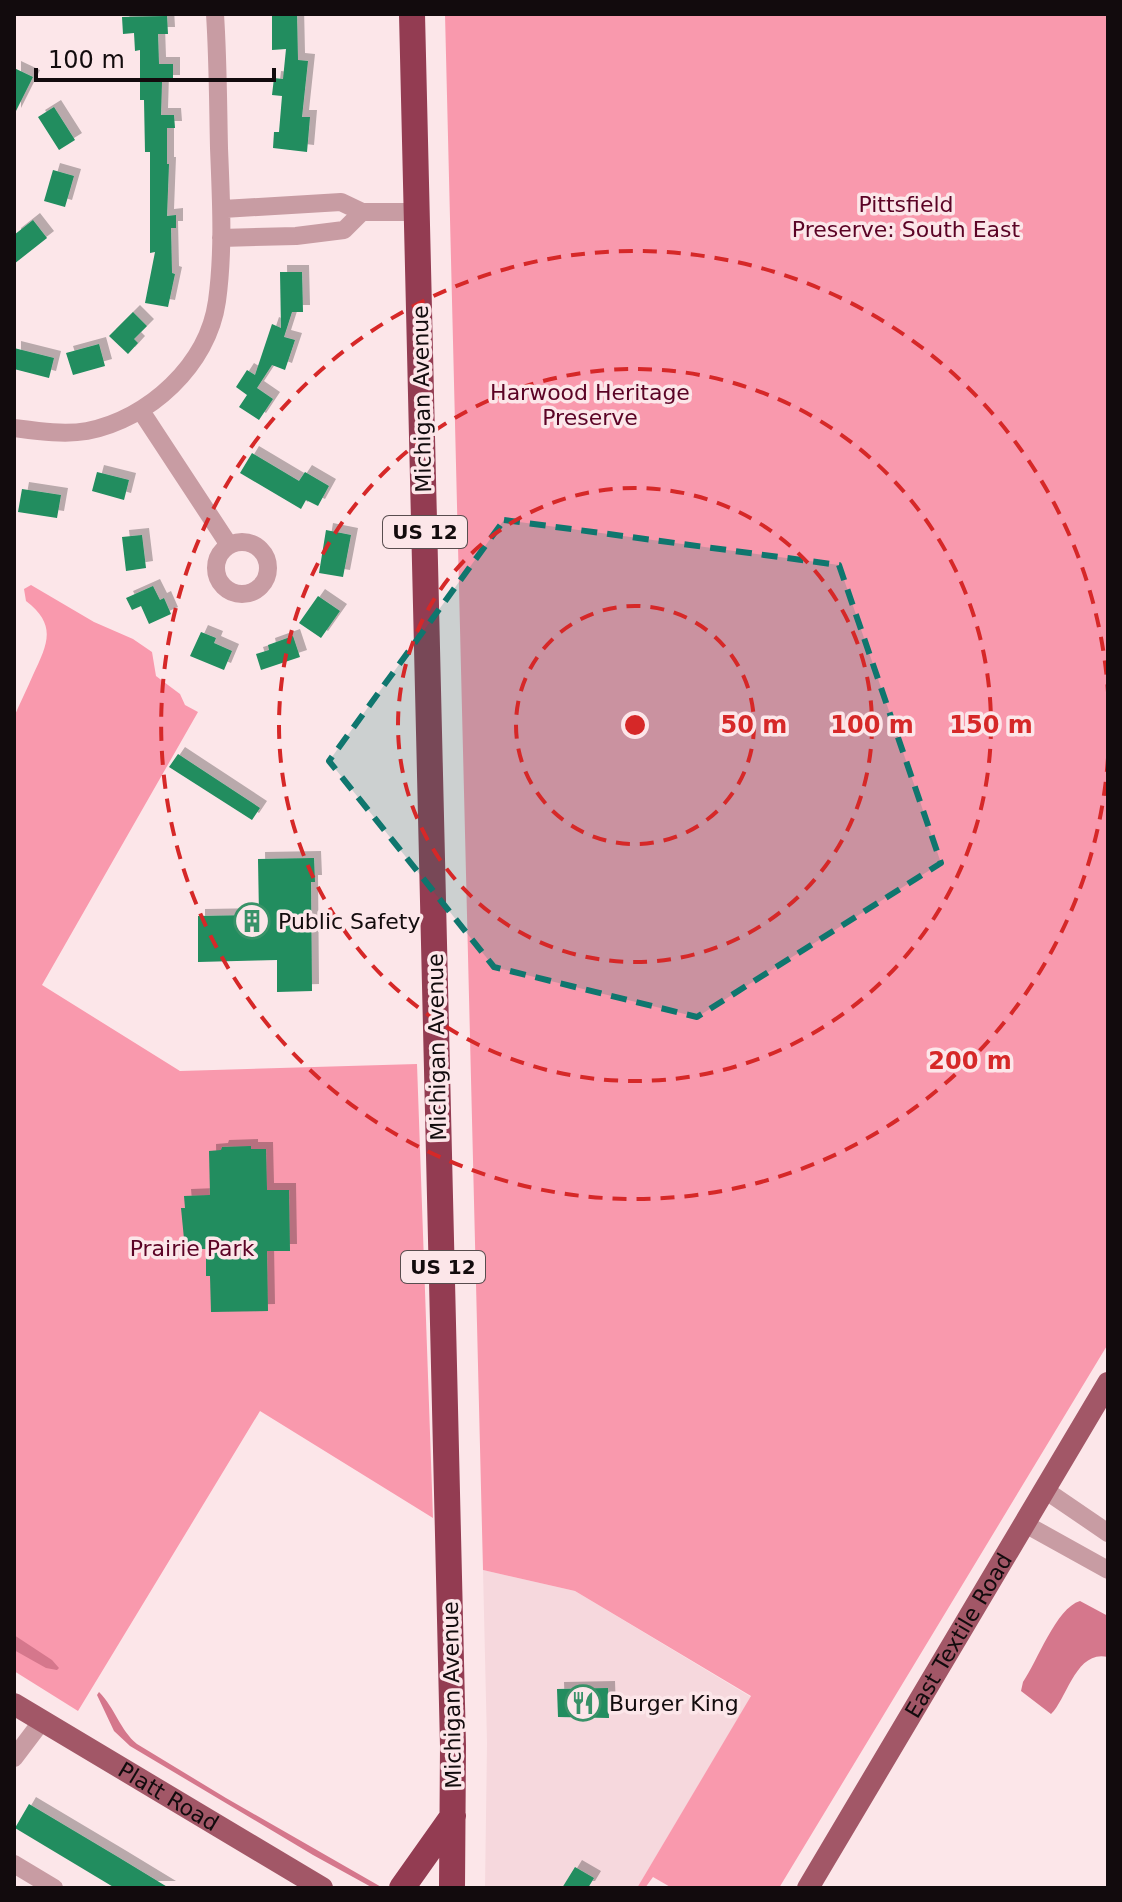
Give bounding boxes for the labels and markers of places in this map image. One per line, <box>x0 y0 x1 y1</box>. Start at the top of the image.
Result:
centre of rings <box>621 711 649 739</box>
building icon: Public Safety <box>233 902 271 940</box>
place label: Public Safety <box>278 909 420 934</box>
restaurant icon: Burger King <box>564 1684 602 1722</box>
place label: Burger King <box>609 1691 739 1716</box>

